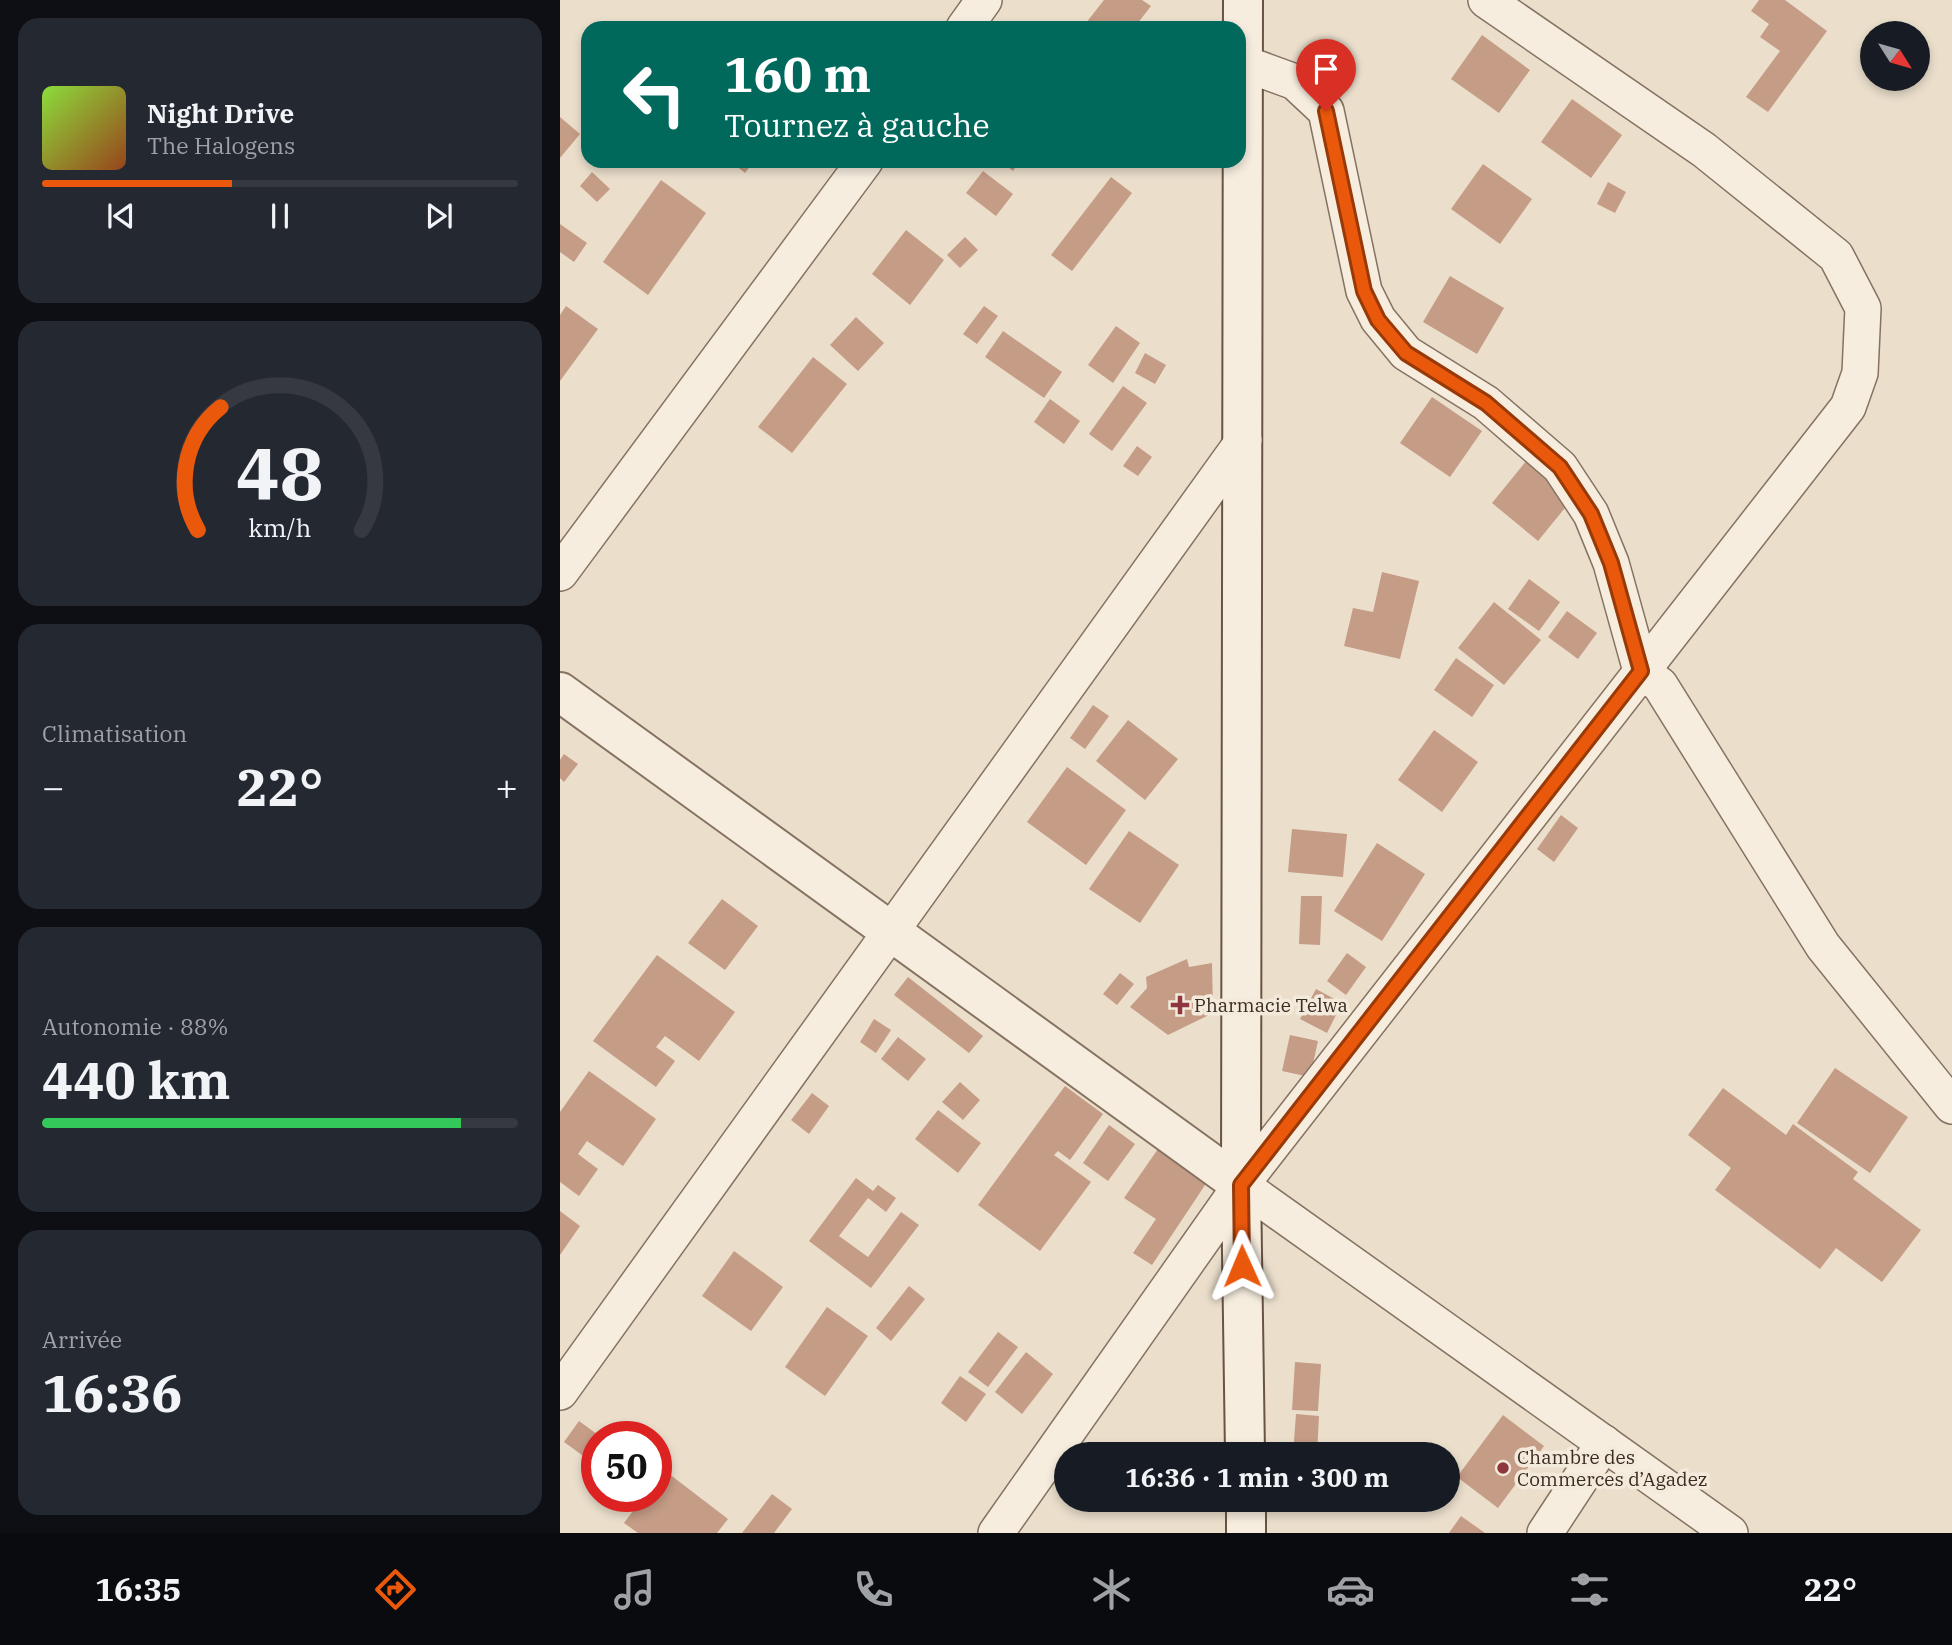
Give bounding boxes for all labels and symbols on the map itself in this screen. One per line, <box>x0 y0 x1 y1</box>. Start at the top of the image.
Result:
north arrow <box>1860 21 1930 91</box>
pin <box>1296 39 1356 111</box>
place label: Pharmacie Telwa <box>1194 993 1348 1017</box>
marker: Pharmacie Telwa <box>1172 997 1188 1013</box>
position arrow <box>1205 1229 1279 1303</box>
speed limit sign: 50 <box>581 1421 672 1512</box>
place label: Chambre des Commerces d’Agadez <box>1517 1445 1707 1491</box>
marker: Chambre des Commerces d’Agadez <box>1495 1460 1511 1476</box>

